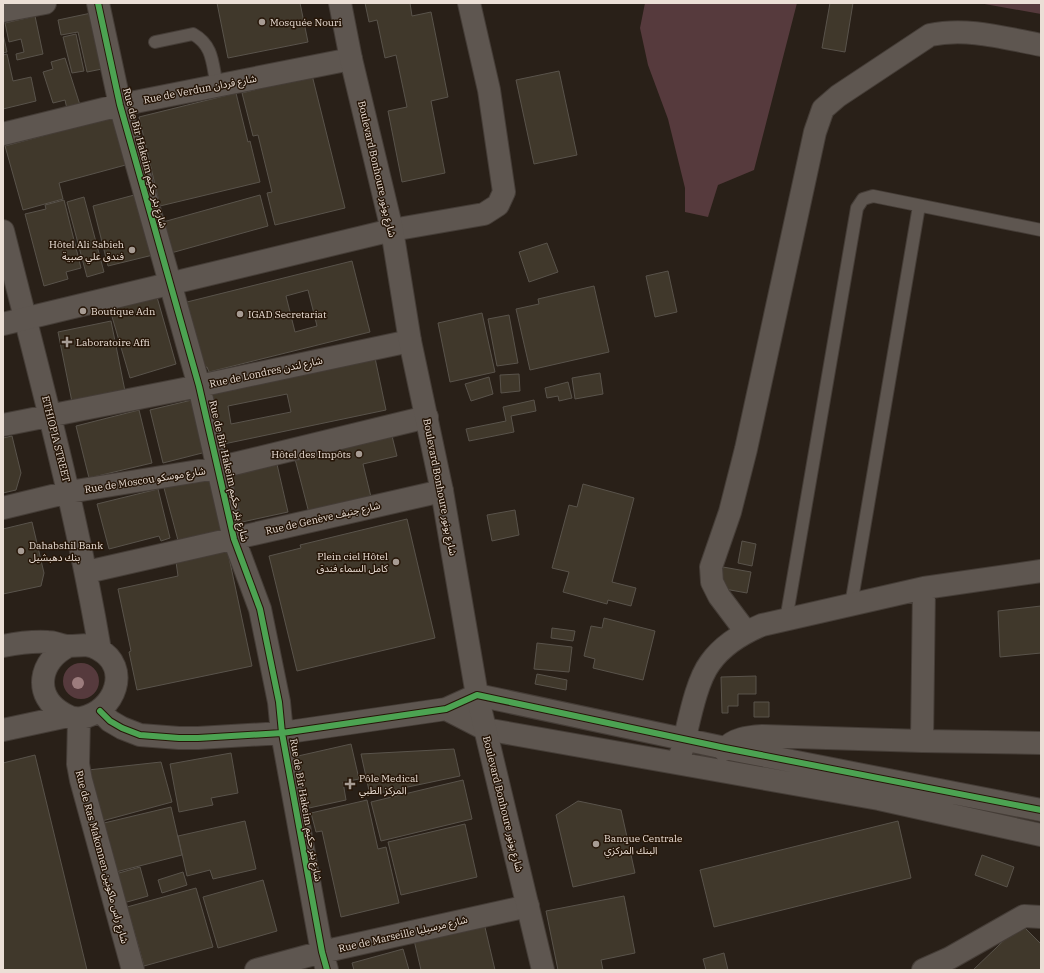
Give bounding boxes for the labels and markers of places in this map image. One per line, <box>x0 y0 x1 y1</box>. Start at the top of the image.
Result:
place label: Mosquée Nouri <box>270 16 342 29</box>
marker: Mosquée Nouri <box>257 17 267 27</box>
place label: Hôtel Ali Sabieh فندق علي صبية <box>49 238 125 264</box>
marker: Hôtel Ali Sabieh فندق علي صبية <box>127 245 137 255</box>
place label: Boutique Adn <box>91 305 156 318</box>
marker: Boutique Adn <box>78 306 88 316</box>
place label: IGAD Secretariat <box>248 308 327 321</box>
marker: IGAD Secretariat <box>235 309 245 319</box>
marker: Laboratoire Affi <box>61 336 73 348</box>
place label: Laboratoire Affi <box>76 336 150 349</box>
place label: Hôtel des Impôts <box>271 448 351 461</box>
marker: Hôtel des Impôts <box>354 449 364 459</box>
place label: Dahabshil Bank بنك دهبشيل <box>29 539 103 564</box>
marker: Dahabshil Bank بنك دهبشيل <box>16 546 26 556</box>
place label: Plein ciel Hôtel كامل السماء فندق <box>317 550 389 575</box>
marker: Plein ciel Hôtel كامل السماء فندق <box>391 557 401 567</box>
place label: Pôle Medical المركز الطبي <box>359 772 418 798</box>
marker: Pôle Medical المركز الطبي <box>344 778 356 790</box>
place label: Banque Centrale البنك المركزي <box>604 832 682 858</box>
marker: Banque Centrale البنك المركزي <box>591 839 601 849</box>

